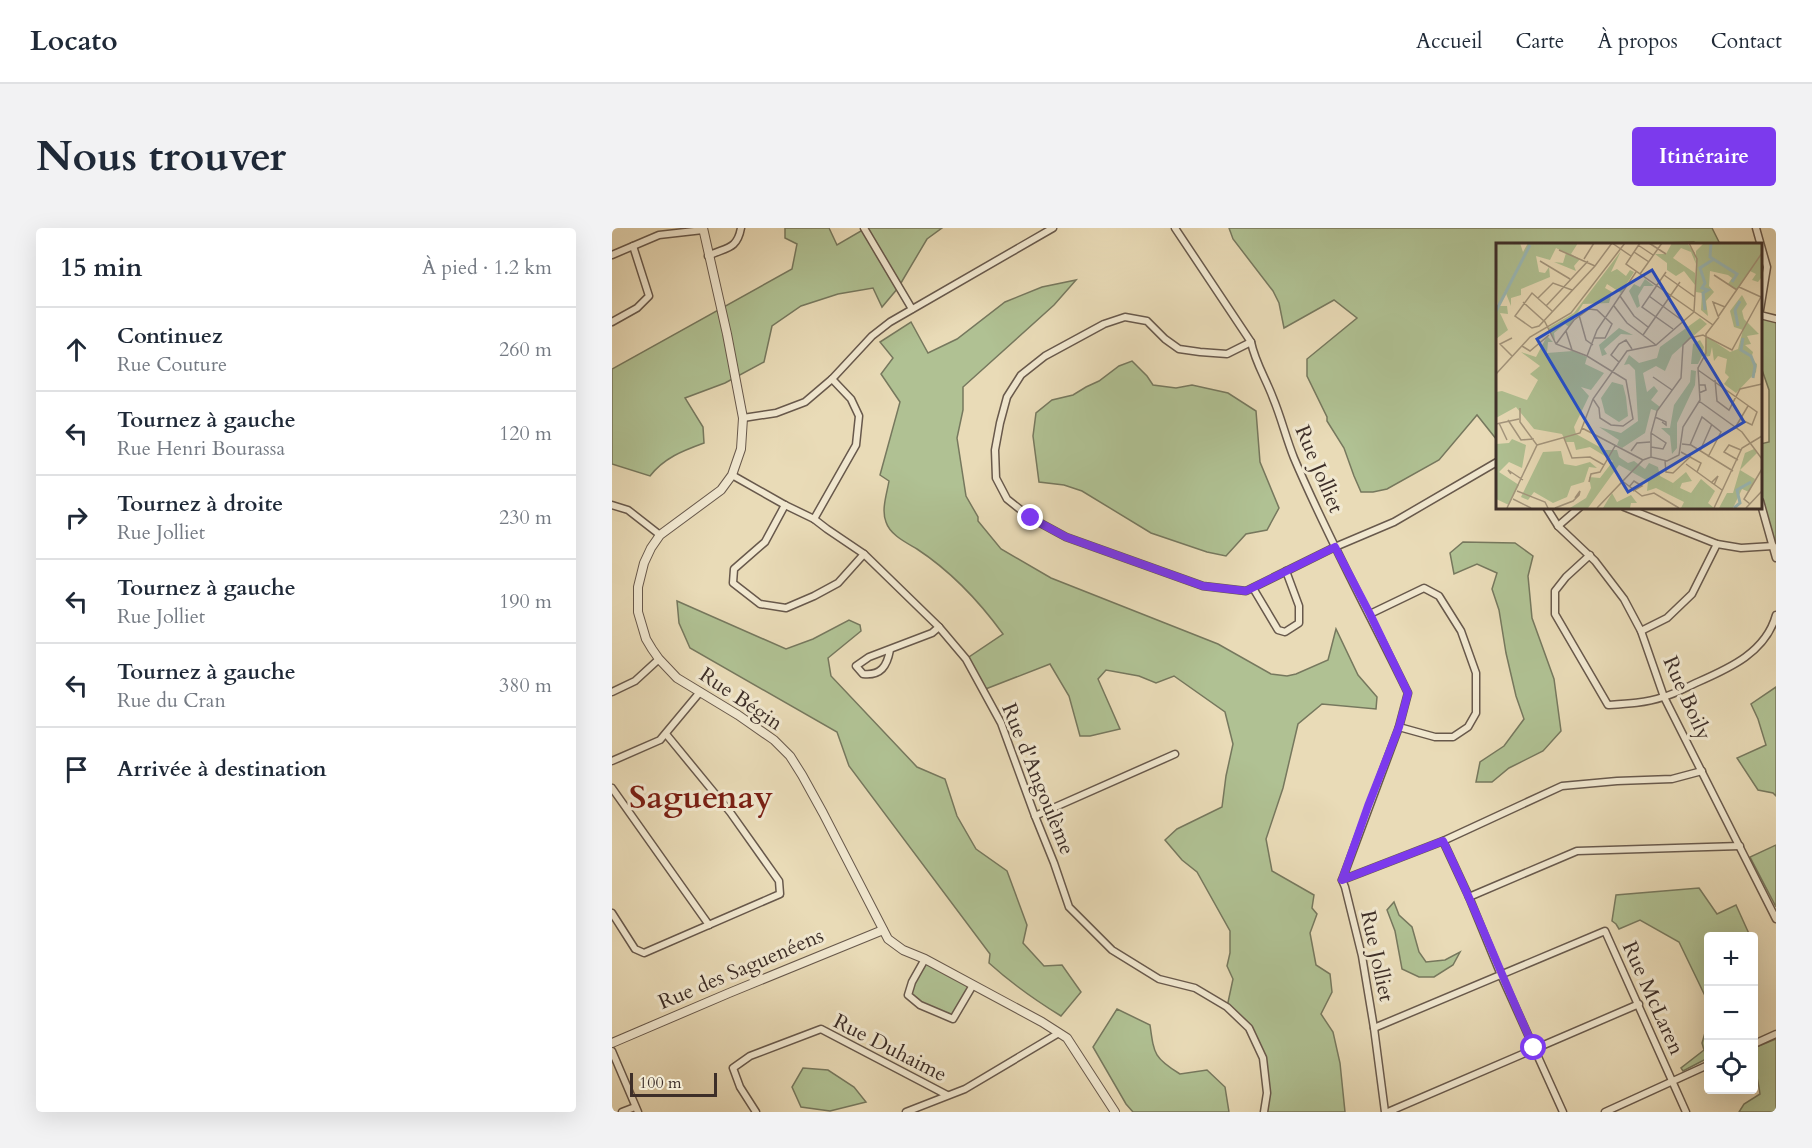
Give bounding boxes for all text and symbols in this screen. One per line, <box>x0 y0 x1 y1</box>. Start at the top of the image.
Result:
text: Locato <box>30 22 118 60</box>
text: Accueil <box>1416 27 1482 56</box>
text: Carte <box>1515 27 1564 56</box>
text: À propos <box>1597 27 1678 56</box>
text: Contact <box>1711 27 1782 56</box>
button: Itinéraire <box>1632 127 1776 186</box>
text: Nous trouver <box>36 128 286 185</box>
inset map <box>1496 243 1761 508</box>
text: 15 min <box>60 250 143 285</box>
text: À pied · 1.2 km <box>422 254 552 281</box>
text: Continuez <box>117 321 223 351</box>
icon: ahead <box>60 333 93 366</box>
text: 260 m <box>499 336 552 363</box>
text: Rue Couture <box>117 351 227 378</box>
text: Tournez à gauche <box>117 405 296 435</box>
icon: left <box>60 417 93 450</box>
text: 120 m <box>499 420 552 447</box>
street label: Rue Jolliet <box>1288 421 1351 518</box>
text: Rue Henri Bourassa <box>117 435 285 462</box>
text: Tournez à droite <box>117 489 283 519</box>
icon: right <box>60 501 93 534</box>
text: 230 m <box>499 504 552 531</box>
route end <box>1017 504 1043 530</box>
text: Rue Jolliet <box>117 519 205 546</box>
text: Tournez à gauche <box>117 573 296 603</box>
icon: left <box>60 585 93 618</box>
text: 190 m <box>499 588 552 615</box>
text: Rue Jolliet <box>117 603 205 630</box>
street label: Rue Boily <box>1656 651 1718 745</box>
text: Tournez à gauche <box>117 657 296 687</box>
street label: Rue Bégin <box>694 661 788 738</box>
icon: left <box>60 669 93 702</box>
text: 380 m <box>499 672 552 699</box>
text: Rue du Cran <box>117 687 226 714</box>
street label: Rue d'Angoulème <box>994 699 1082 859</box>
icon: arrive <box>60 753 93 786</box>
text: Arrivée à destination <box>117 754 327 784</box>
district label: Saguenay <box>629 775 773 820</box>
street label: Rue Jolliet <box>1353 908 1401 1005</box>
street label: Rue des Saguenéens <box>654 921 828 1017</box>
map controls <box>1704 932 1758 1094</box>
button: + <box>1704 932 1758 986</box>
street label: Rue McLaren <box>1615 937 1691 1059</box>
button: − <box>1704 986 1758 1040</box>
street label: Rue Duhaime <box>828 1007 952 1089</box>
route start <box>1520 1034 1546 1060</box>
button: locate <box>1704 1040 1758 1094</box>
scale bar <box>630 1070 717 1098</box>
text: 100 m <box>639 1072 681 1094</box>

